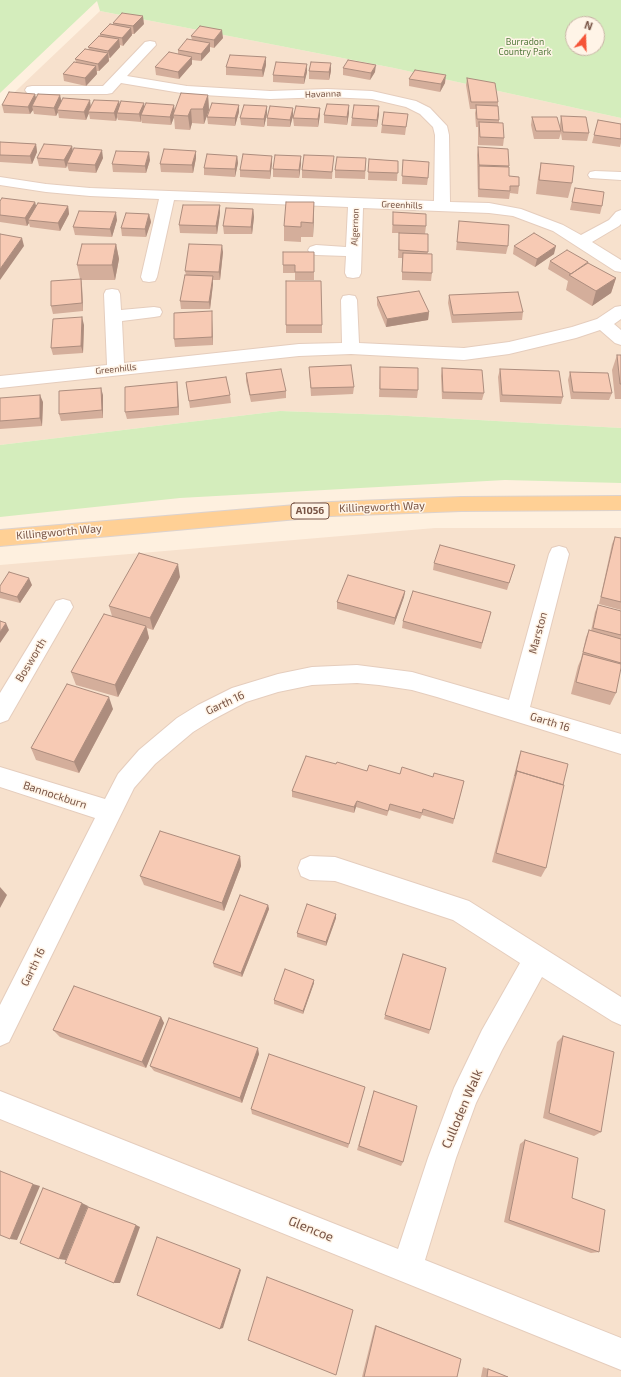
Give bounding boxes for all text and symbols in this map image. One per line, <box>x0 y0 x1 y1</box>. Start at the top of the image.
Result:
north arrow <box>565 16 605 56</box>
text: N <box>583 18 595 33</box>
park label: Burradon Country Park <box>499 37 551 58</box>
street label: Havanna <box>305 88 341 100</box>
street label: Greenhills <box>381 199 423 211</box>
street label: Algernon <box>349 208 361 246</box>
street label: Greenhills <box>95 361 137 377</box>
street label: Killingworth Way <box>339 499 425 515</box>
road number: A1056 <box>291 503 329 519</box>
street label: Killingworth Way <box>16 522 102 542</box>
street label: Marston <box>526 611 550 655</box>
street label: Bosworth <box>13 636 49 684</box>
street label: Garth 16 <box>204 688 246 718</box>
street label: Garth 16 <box>528 710 572 734</box>
street label: Bannockburn <box>21 778 89 812</box>
street label: Garth 16 <box>18 946 48 988</box>
street label: Culloden Walk <box>438 1067 486 1151</box>
street label: Glencoe <box>286 1213 336 1245</box>

